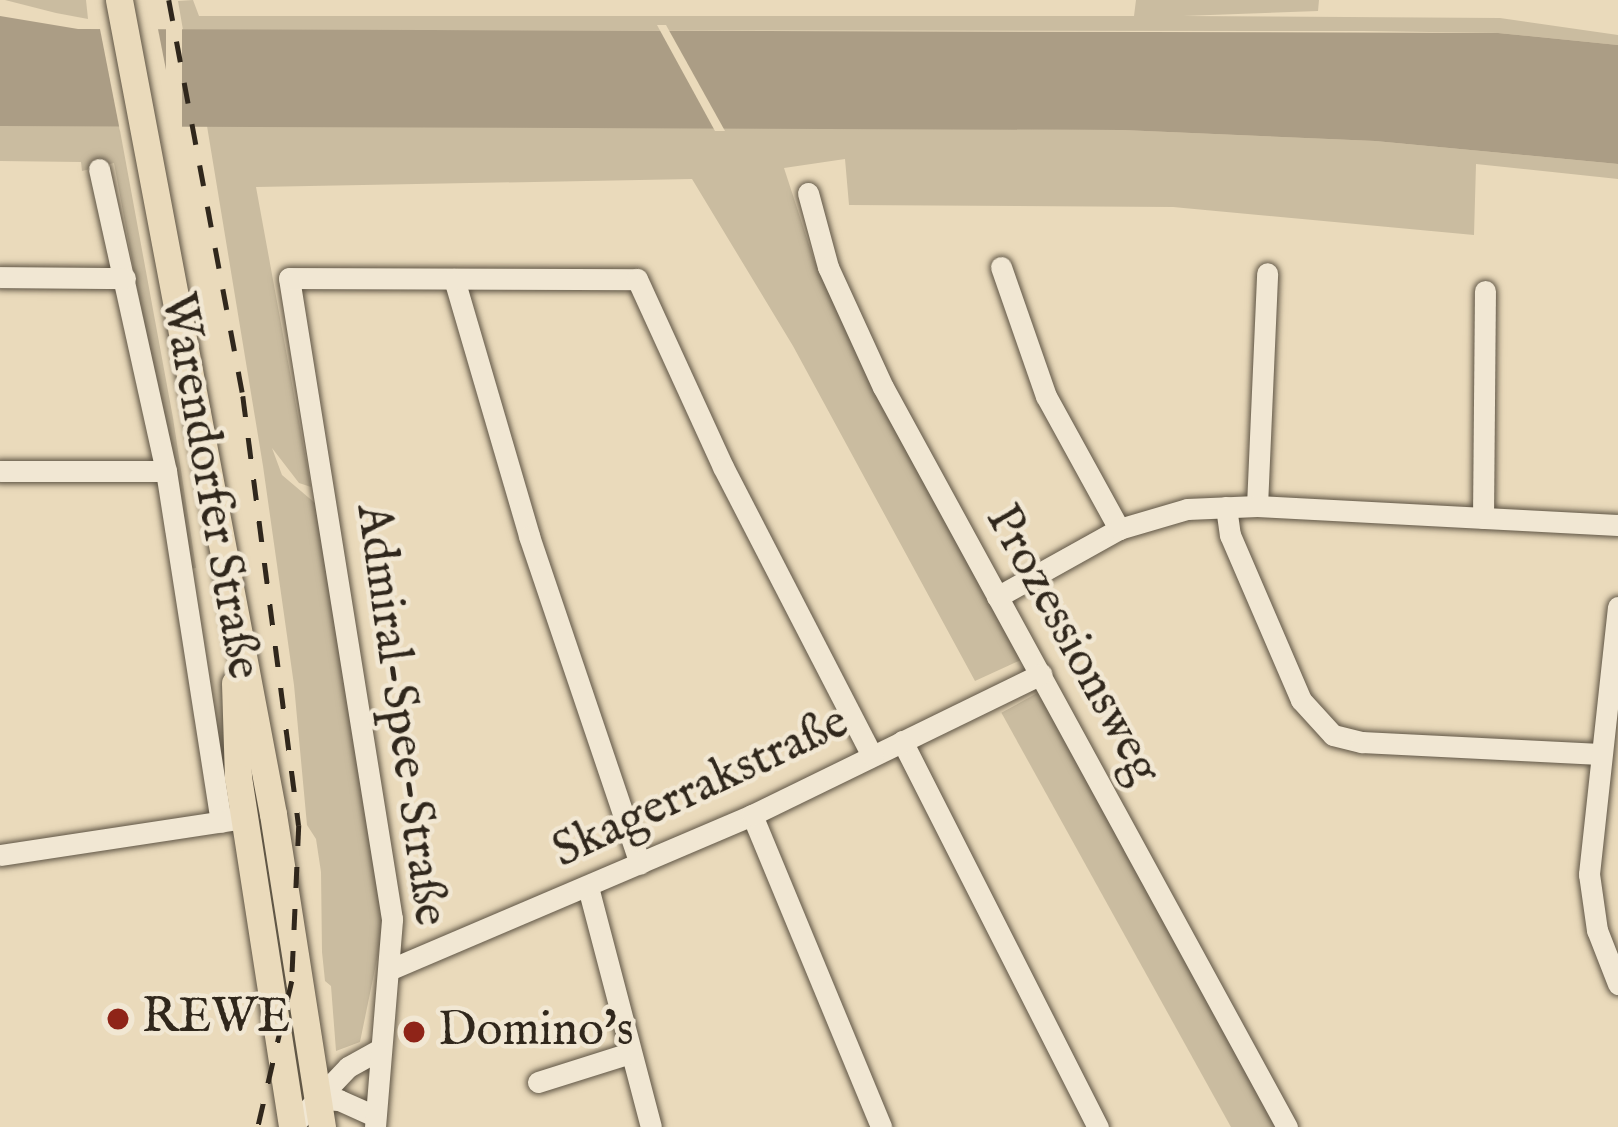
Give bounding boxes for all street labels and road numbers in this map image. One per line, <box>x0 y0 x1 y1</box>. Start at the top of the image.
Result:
street label: Warendorfer Straße <box>147 288 271 684</box>
street label: Prozessionsweg <box>972 496 1172 794</box>
street label: Admiral-Spee-Straße <box>342 501 458 929</box>
street label: Skagerrakstraße <box>544 694 858 882</box>

